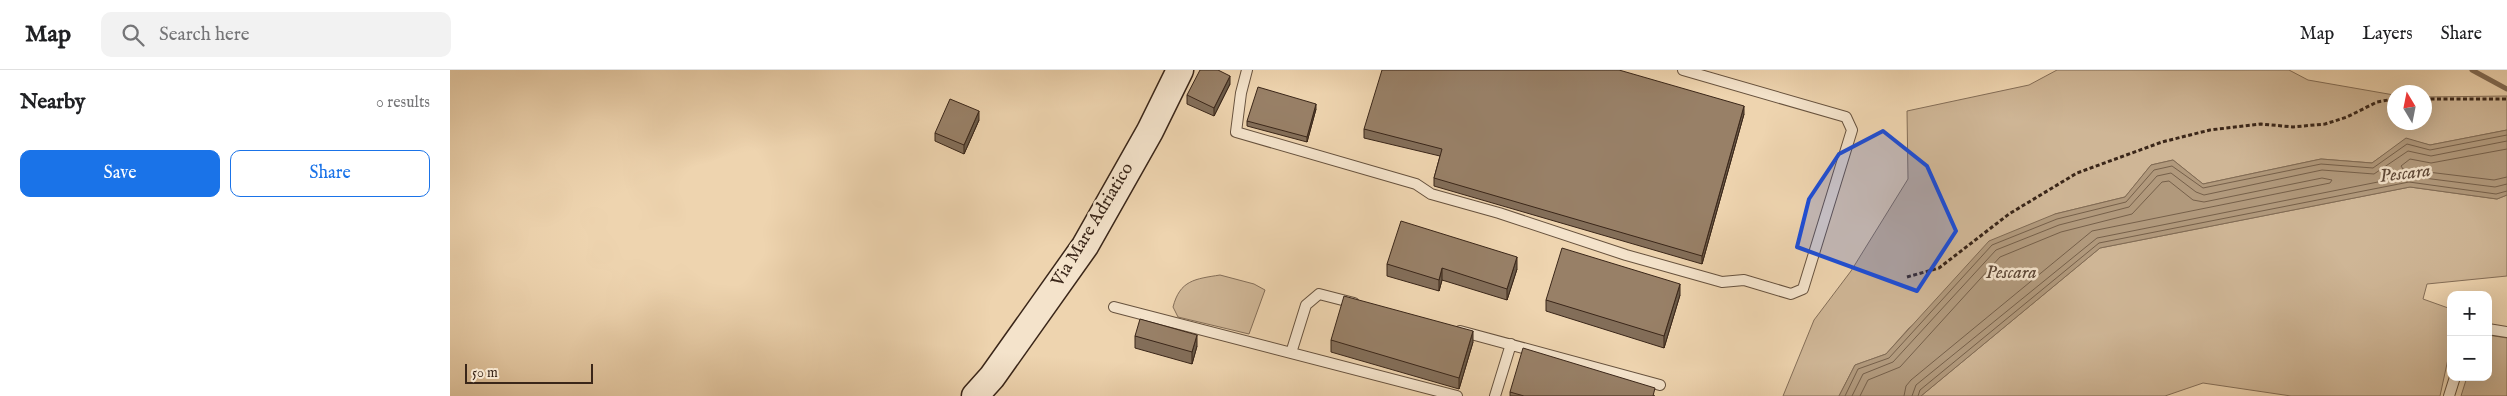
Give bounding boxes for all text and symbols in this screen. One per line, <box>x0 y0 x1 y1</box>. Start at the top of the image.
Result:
search box <box>101 12 451 57</box>
text: Map <box>25 19 71 50</box>
icon: search <box>119 21 147 49</box>
text: Search here <box>159 23 250 47</box>
text: Map <box>2300 23 2334 46</box>
text: Layers <box>2362 23 2413 46</box>
text: Share <box>2441 23 2482 46</box>
north arrow <box>2387 85 2432 130</box>
text: Nearby <box>20 89 85 116</box>
text: 0 results <box>376 93 430 113</box>
button: Save <box>20 150 220 197</box>
button: Share <box>230 150 430 197</box>
street label: Via Mare Adriatico <box>1046 158 1139 292</box>
water label: Pescara <box>2378 159 2432 189</box>
water label: Pescara <box>1985 261 2037 285</box>
map controls <box>2447 291 2492 381</box>
button: + <box>2447 291 2492 336</box>
button: − <box>2447 336 2492 381</box>
scale bar <box>465 361 592 384</box>
text: 50 m <box>472 364 498 382</box>

